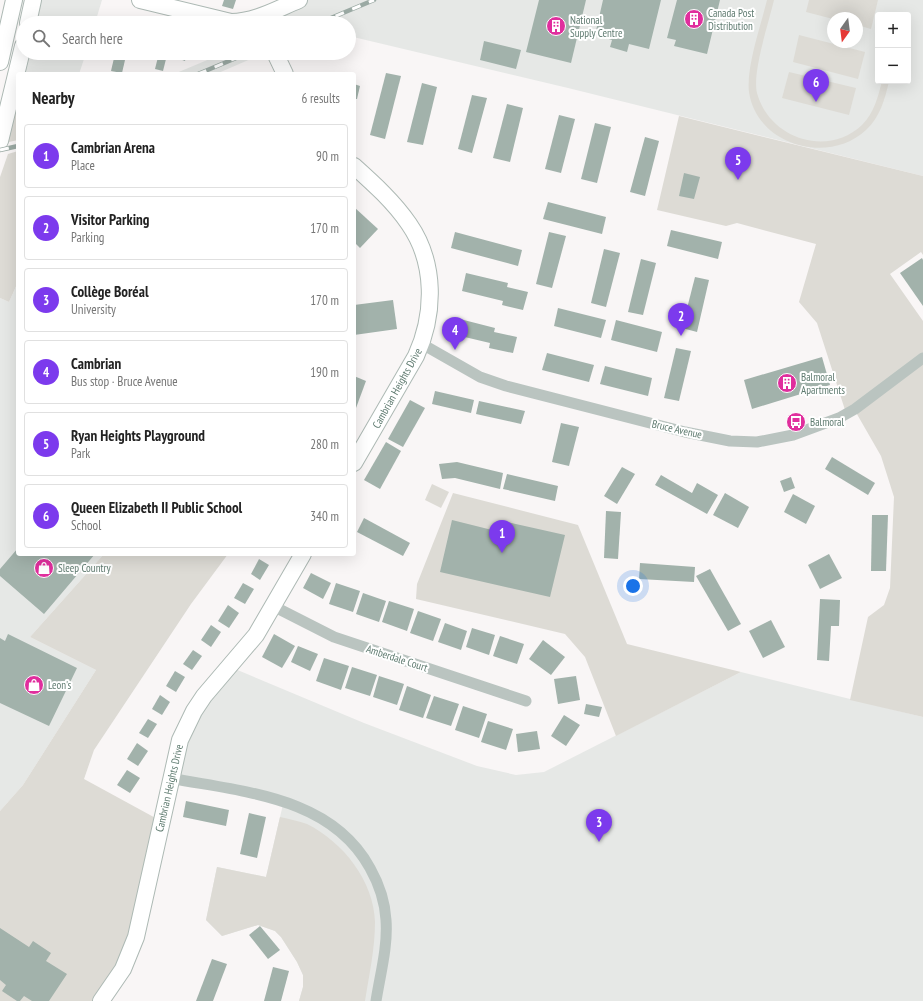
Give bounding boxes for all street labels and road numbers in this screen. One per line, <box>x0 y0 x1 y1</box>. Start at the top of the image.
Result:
street label: Cambrian Heights Drive <box>369 345 425 431</box>
street label: Bruce Avenue <box>651 416 704 442</box>
street label: Amberdale Court <box>364 641 430 675</box>
street label: Cambrian Heights Drive <box>152 742 186 833</box>

